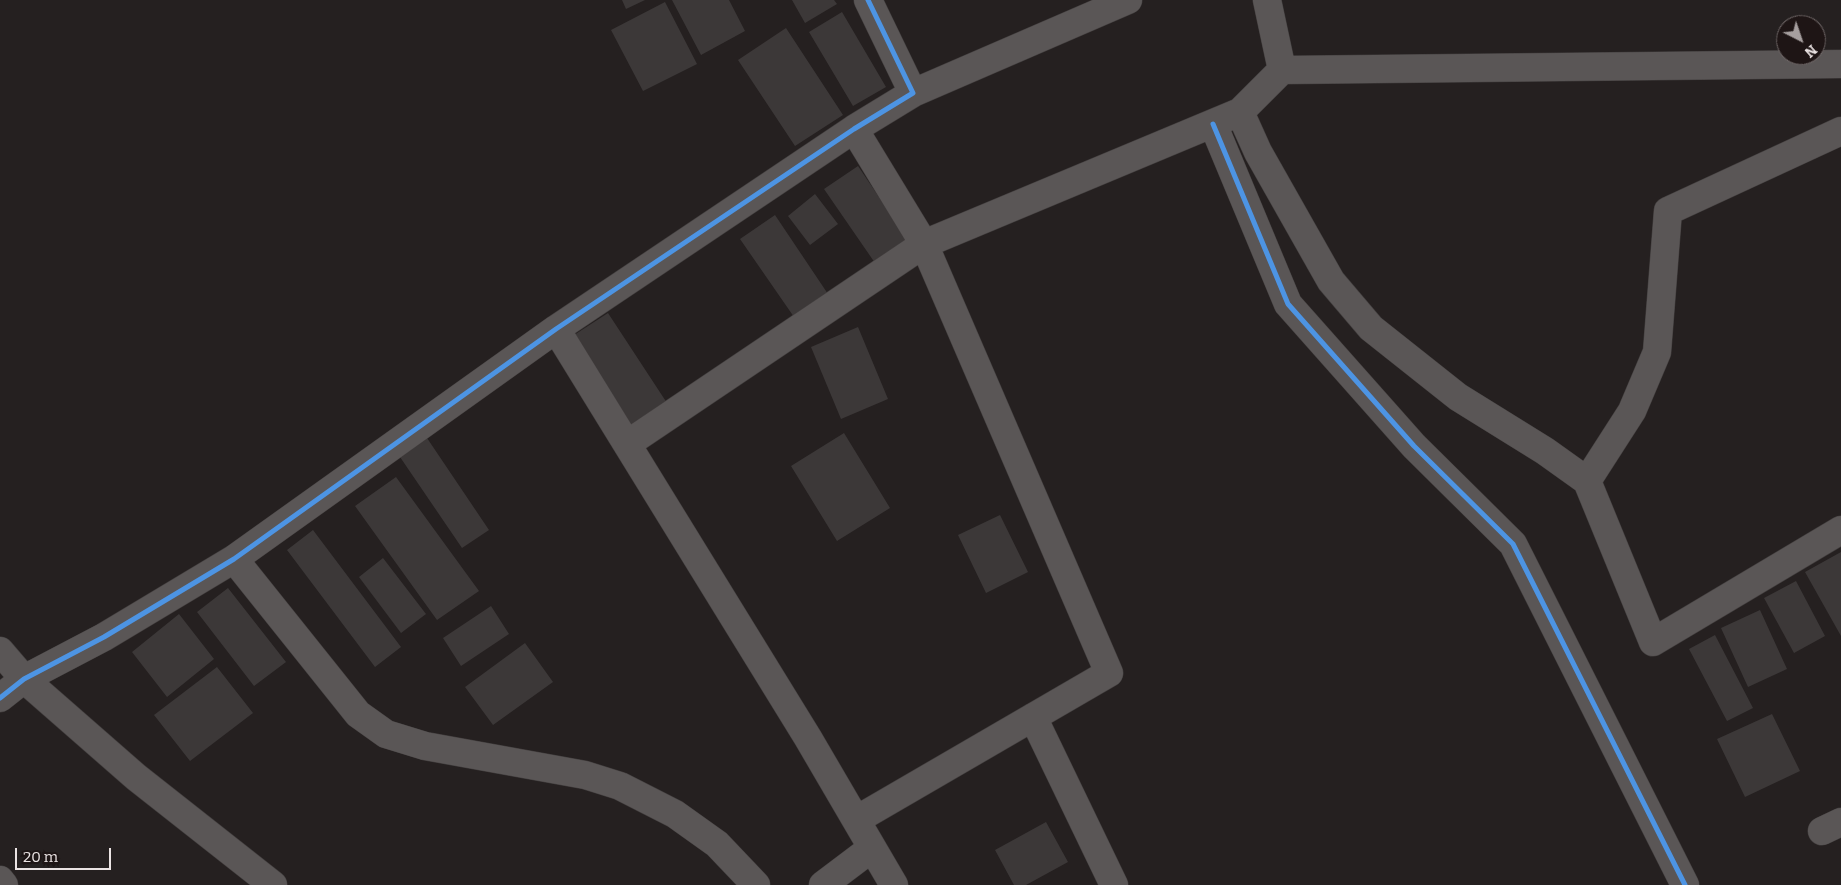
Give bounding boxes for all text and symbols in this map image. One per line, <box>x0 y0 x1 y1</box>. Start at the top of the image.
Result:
north arrow <box>1776 15 1826 65</box>
text: N <box>1801 41 1820 61</box>
scale bar <box>18 838 114 870</box>
text: 20 m <box>23 848 58 866</box>

